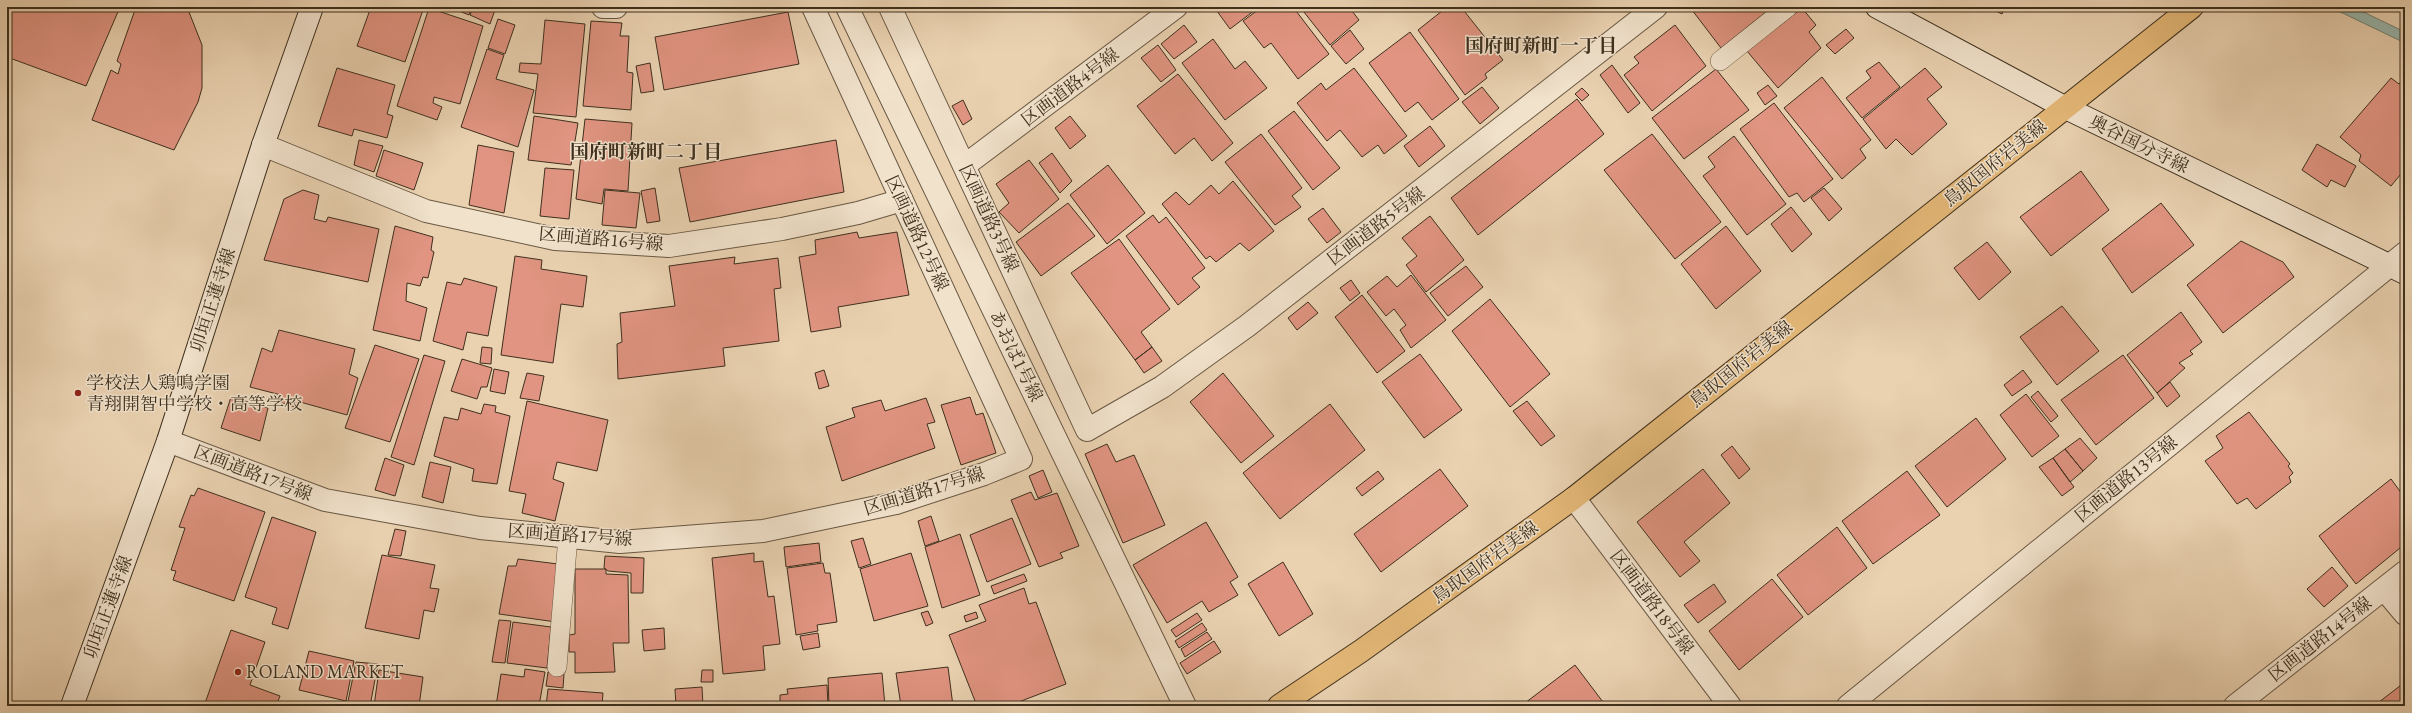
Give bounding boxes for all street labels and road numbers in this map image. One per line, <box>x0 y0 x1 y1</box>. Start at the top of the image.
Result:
street label: 区画道路4号線 <box>1016 42 1123 131</box>
street label: 奥谷国分寺線 <box>2086 110 2193 178</box>
street label: 鳥取国府岩美線 <box>1938 114 2051 211</box>
street label: 区画道路3号線 <box>954 160 1025 276</box>
street label: 区画道路12号線 <box>881 171 954 294</box>
street label: 区画道路5号線 <box>1322 181 1429 270</box>
street label: 区画道路16号線 <box>538 222 664 255</box>
street label: 卯垣正蓮寺線 <box>185 245 240 355</box>
street label: あおば1号線 <box>984 306 1048 405</box>
street label: 鳥取国府岩美線 <box>1684 315 1797 412</box>
street label: 区画道路13号線 <box>2070 430 2182 527</box>
street label: 区画道路17号線 <box>191 439 316 506</box>
street label: 区画道路17号線 <box>861 461 987 520</box>
street label: 鳥取国府岩美線 <box>1427 515 1542 608</box>
street label: 区画道路17号線 <box>507 519 633 550</box>
street label: 区画道路18号線 <box>1606 545 1699 659</box>
street label: 卯垣正蓮寺線 <box>78 552 137 662</box>
street label: 区画道路14号線 <box>2263 591 2376 686</box>

